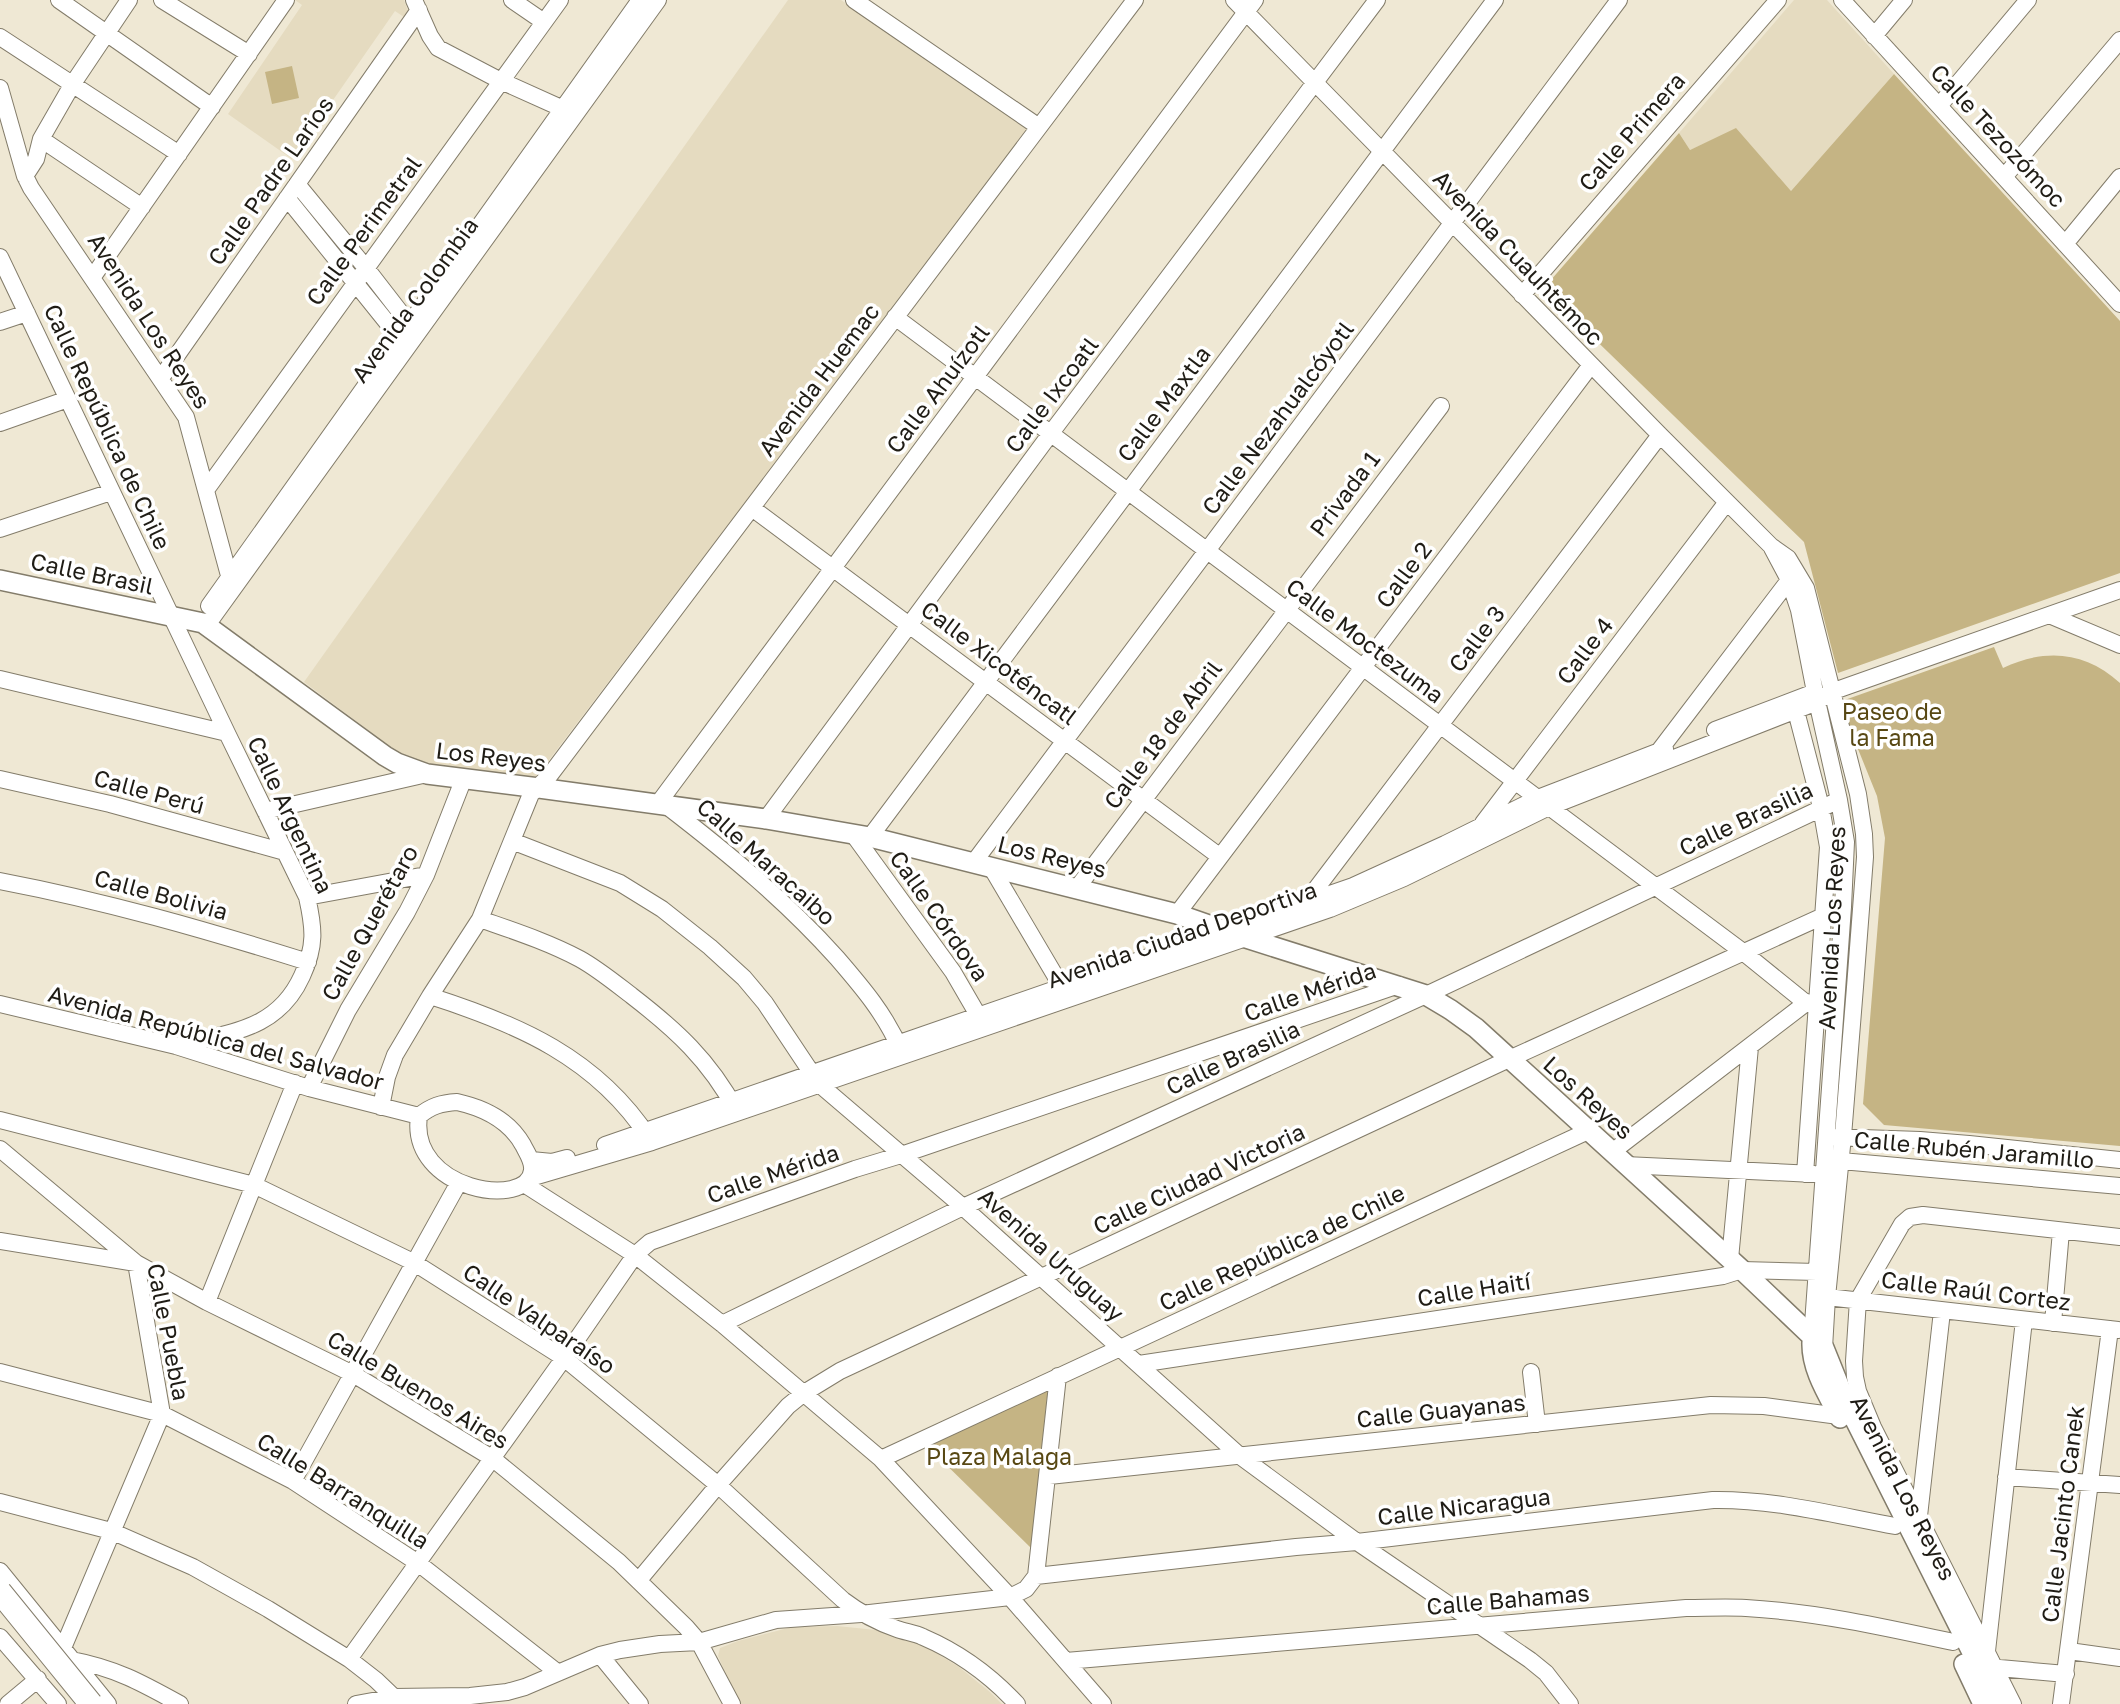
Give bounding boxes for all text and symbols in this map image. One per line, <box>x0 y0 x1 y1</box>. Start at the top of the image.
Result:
street label: Calle Tezozómoc <box>1925 58 2072 213</box>
street label: Calle Primera <box>1572 66 1690 196</box>
street label: Calle Padre Larios <box>202 91 339 270</box>
street label: Calle Perimetral <box>300 150 427 310</box>
street label: Avenida Cuauhtémoc <box>1428 164 1610 351</box>
street label: Avenida Colombia <box>345 211 483 387</box>
street label: Avenida Los Reyes <box>83 227 217 414</box>
street label: Avenida Huemac <box>752 298 885 461</box>
street label: Calle República de Chile <box>39 299 177 554</box>
street label: Calle Nezahualcóyotl <box>1195 315 1359 520</box>
street label: Calle Ahuízotl <box>880 318 995 458</box>
street label: Calle Ixcoatl <box>999 331 1104 458</box>
street label: Calle Maxtla <box>1111 340 1216 467</box>
street label: Privada 1 <box>1303 445 1385 542</box>
street label: Calle 2 <box>1369 536 1437 613</box>
street label: Calle Brasil <box>28 546 156 600</box>
street label: Calle Moctezuma <box>1281 572 1450 709</box>
street label: Calle Xicoténcatl <box>916 594 1083 730</box>
street label: Calle 3 <box>1442 600 1510 677</box>
street label: Calle 4 <box>1550 612 1618 689</box>
street label: Calle 18 de Abril <box>1097 655 1227 814</box>
park label: Paseo de la Fama <box>1842 697 1942 751</box>
street label: Calle Argentina <box>242 731 340 898</box>
street label: Los Reyes <box>434 735 548 777</box>
street label: Calle Perú <box>91 763 208 819</box>
street label: Calle Brasilia <box>1674 775 1817 861</box>
street label: Calle Maracaibo <box>692 792 842 931</box>
street label: Avenida Los Reyes <box>1812 825 1850 1030</box>
street label: Los Reyes <box>995 829 1109 883</box>
street label: Calle Querétaro <box>315 840 423 1005</box>
street label: Calle Córdova <box>884 845 995 986</box>
street label: Calle Bolivia <box>91 863 231 925</box>
street label: Avenida Ciudad Deportiva <box>1043 875 1320 993</box>
street label: Calle Mérida <box>1240 955 1379 1027</box>
street label: Avenida República del Salvador <box>45 979 387 1095</box>
street label: Calle Brasilia <box>1161 1014 1304 1100</box>
street label: Los Reyes <box>1538 1050 1639 1145</box>
street label: Calle Ciudad Victoria <box>1088 1117 1309 1239</box>
street label: Calle Rubén Jaramillo <box>1853 1125 2095 1173</box>
street label: Calle Mérida <box>703 1137 842 1209</box>
street label: Calle República de Chile <box>1154 1178 1409 1316</box>
street label: Avenida Uruguay <box>973 1182 1130 1327</box>
street label: Calle Valparaíso <box>458 1257 621 1379</box>
street label: Calle Puebla <box>142 1261 196 1403</box>
street label: Calle Raúl Cortez <box>1880 1264 2073 1316</box>
street label: Calle Haití <box>1415 1266 1534 1312</box>
street label: Calle Buenos Aires <box>323 1324 514 1454</box>
street label: Calle Guayanas <box>1355 1387 1527 1433</box>
street label: Avenida Los Reyes <box>1845 1390 1963 1585</box>
street label: Calle Jacinto Canek <box>2035 1404 2089 1624</box>
street label: Calle Barranquilla <box>252 1426 435 1554</box>
park label: Plaza Malaga <box>926 1442 1072 1470</box>
street label: Calle Nicaragua <box>1376 1481 1552 1531</box>
street label: Calle Bahamas <box>1425 1578 1590 1620</box>

